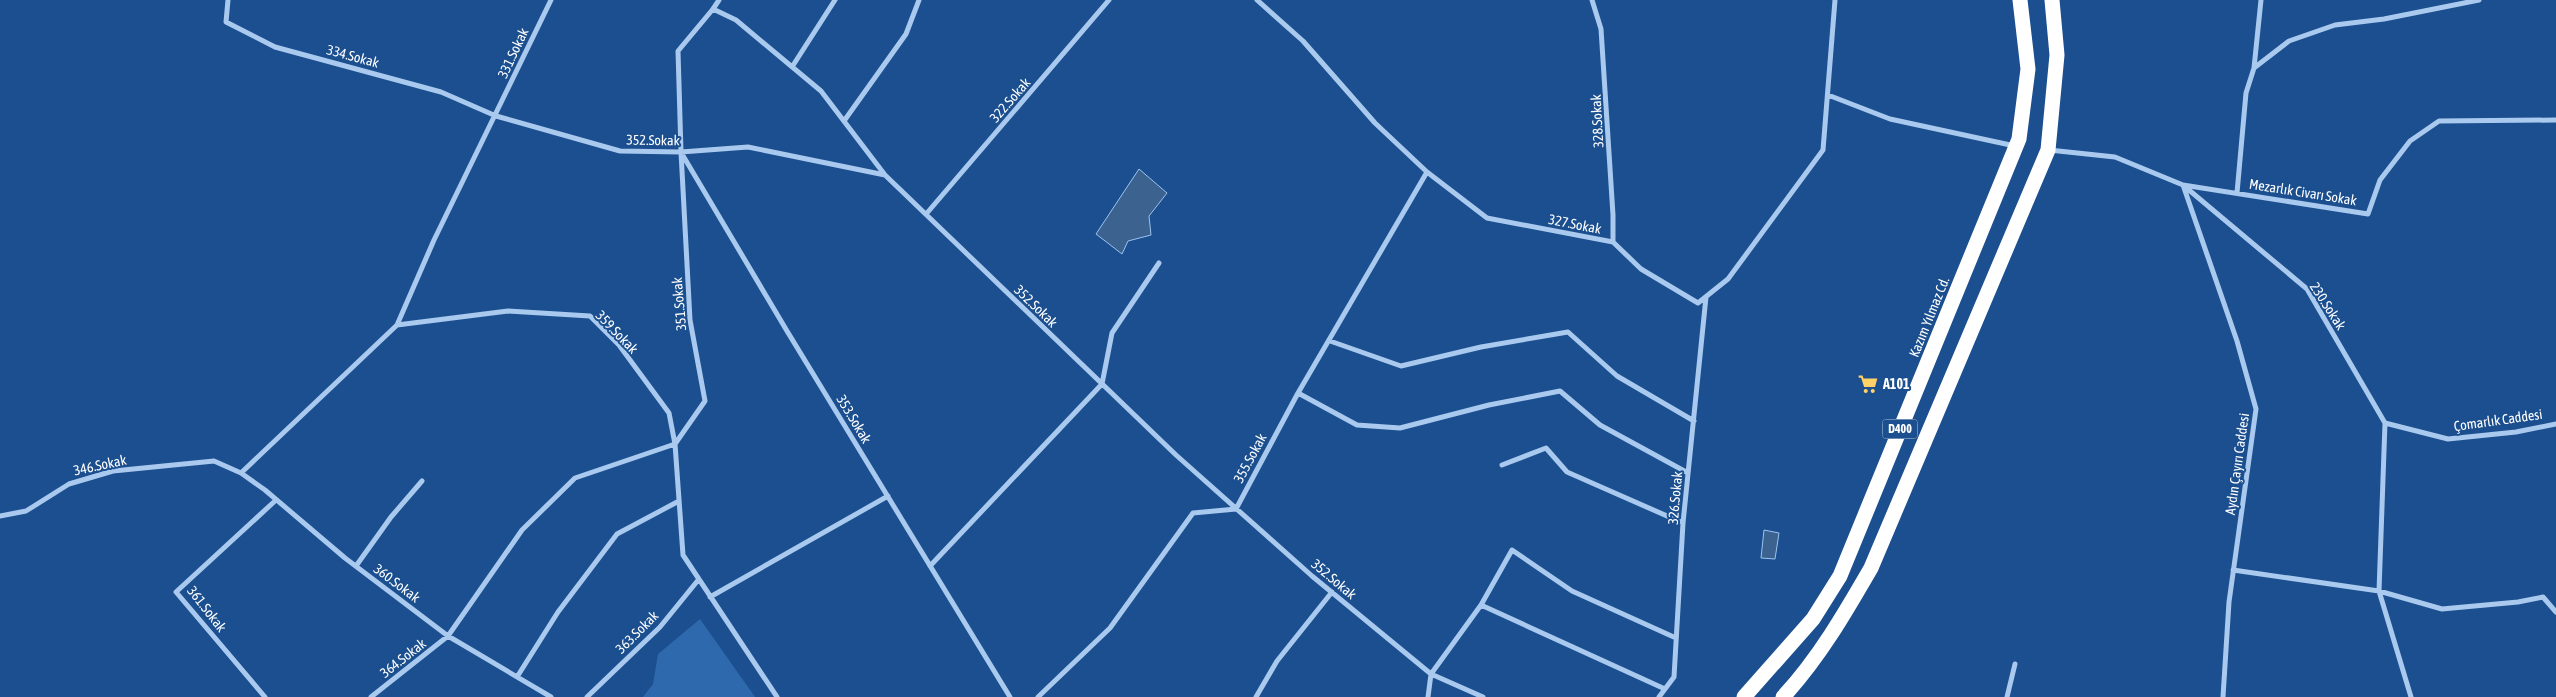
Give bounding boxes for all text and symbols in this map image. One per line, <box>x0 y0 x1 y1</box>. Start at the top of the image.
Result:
street label: 331.Sokak <box>494 25 532 81</box>
street label: 334.Sokak <box>325 41 381 71</box>
street label: 322.Sokak <box>986 75 1034 125</box>
street label: 328.Sokak <box>1588 94 1606 148</box>
street label: 352.Sokak <box>626 132 680 148</box>
street label: Mezarlık Civarı Sokak <box>2248 176 2358 208</box>
street label: 327.Sokak <box>1547 211 1603 237</box>
street label: Kazım Yılmaz Cd. <box>1906 275 1952 359</box>
street label: 351.Sokak <box>669 277 689 331</box>
street label: 230.Sokak <box>2307 279 2349 333</box>
street label: 352.Sokak <box>1011 282 1061 330</box>
street label: 359.Sokak <box>593 307 641 357</box>
supermarket icon: A101 <box>1857 373 1879 395</box>
place label: A101 <box>1882 376 1910 392</box>
street label: 353.Sokak <box>833 392 875 446</box>
street label: Çomarlık Caddesi <box>2453 406 2543 434</box>
street label: Aydın Çayırı Caddesi <box>2222 412 2252 516</box>
road number: D400 <box>1882 419 1918 438</box>
street label: 355.Sokak <box>1230 431 1270 485</box>
street label: 346.Sokak <box>72 452 128 478</box>
street label: 326.Sokak <box>1665 471 1685 525</box>
street label: 352.Sokak <box>1308 556 1360 602</box>
street label: 360.Sokak <box>371 561 423 605</box>
street label: 361.Sokak <box>184 583 230 635</box>
street label: 363.Sokak <box>612 607 662 657</box>
street label: 364.Sokak <box>377 635 429 681</box>

